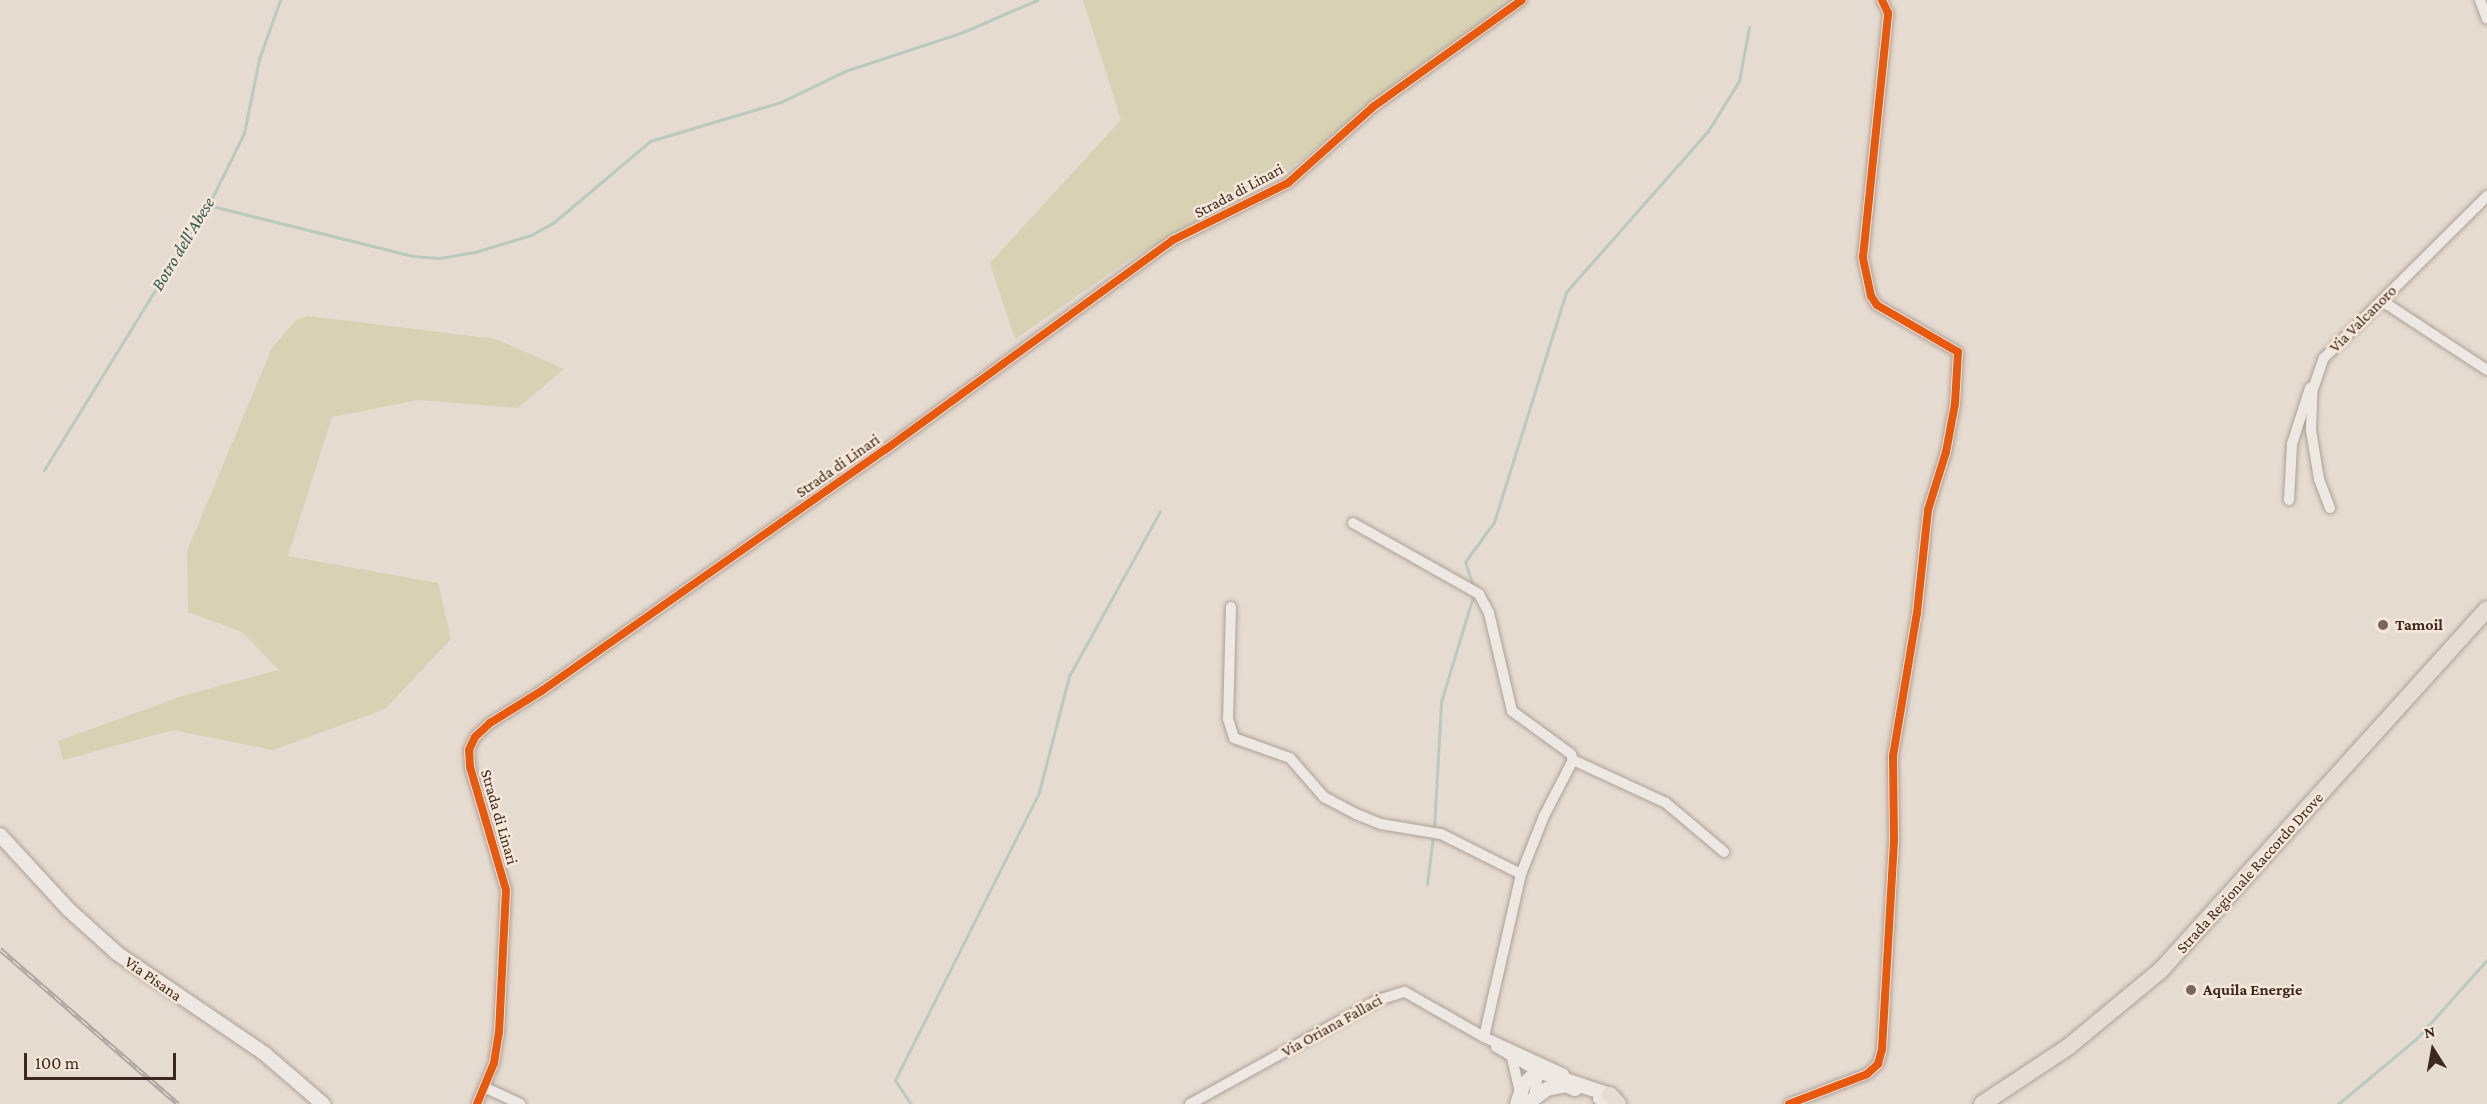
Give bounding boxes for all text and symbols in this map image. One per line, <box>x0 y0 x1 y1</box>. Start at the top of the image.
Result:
street label: Strada di Linari <box>1191 160 1287 222</box>
water label: Botro dell'Abese <box>147 193 219 295</box>
street label: Via Valcanoro <box>2325 281 2401 357</box>
street label: Strada di Linari <box>792 430 884 502</box>
place label: Tamoil <box>2395 615 2443 635</box>
marker: Tamoil <box>2376 618 2390 632</box>
street label: Strada di Linari <box>476 767 522 867</box>
street label: Strada Regionale Raccordo Drove <box>2173 788 2327 958</box>
street label: Via Pisana <box>121 952 185 1006</box>
place label: Aquila Energie <box>2203 980 2302 1000</box>
marker: Aquila Energie <box>2184 983 2198 997</box>
street label: Via Oriana Fallaci <box>1278 990 1386 1062</box>
north arrow <box>2403 1020 2463 1080</box>
text: N <box>2422 1022 2436 1041</box>
scale bar <box>27 1041 178 1079</box>
text: 100 m <box>35 1053 79 1073</box>

